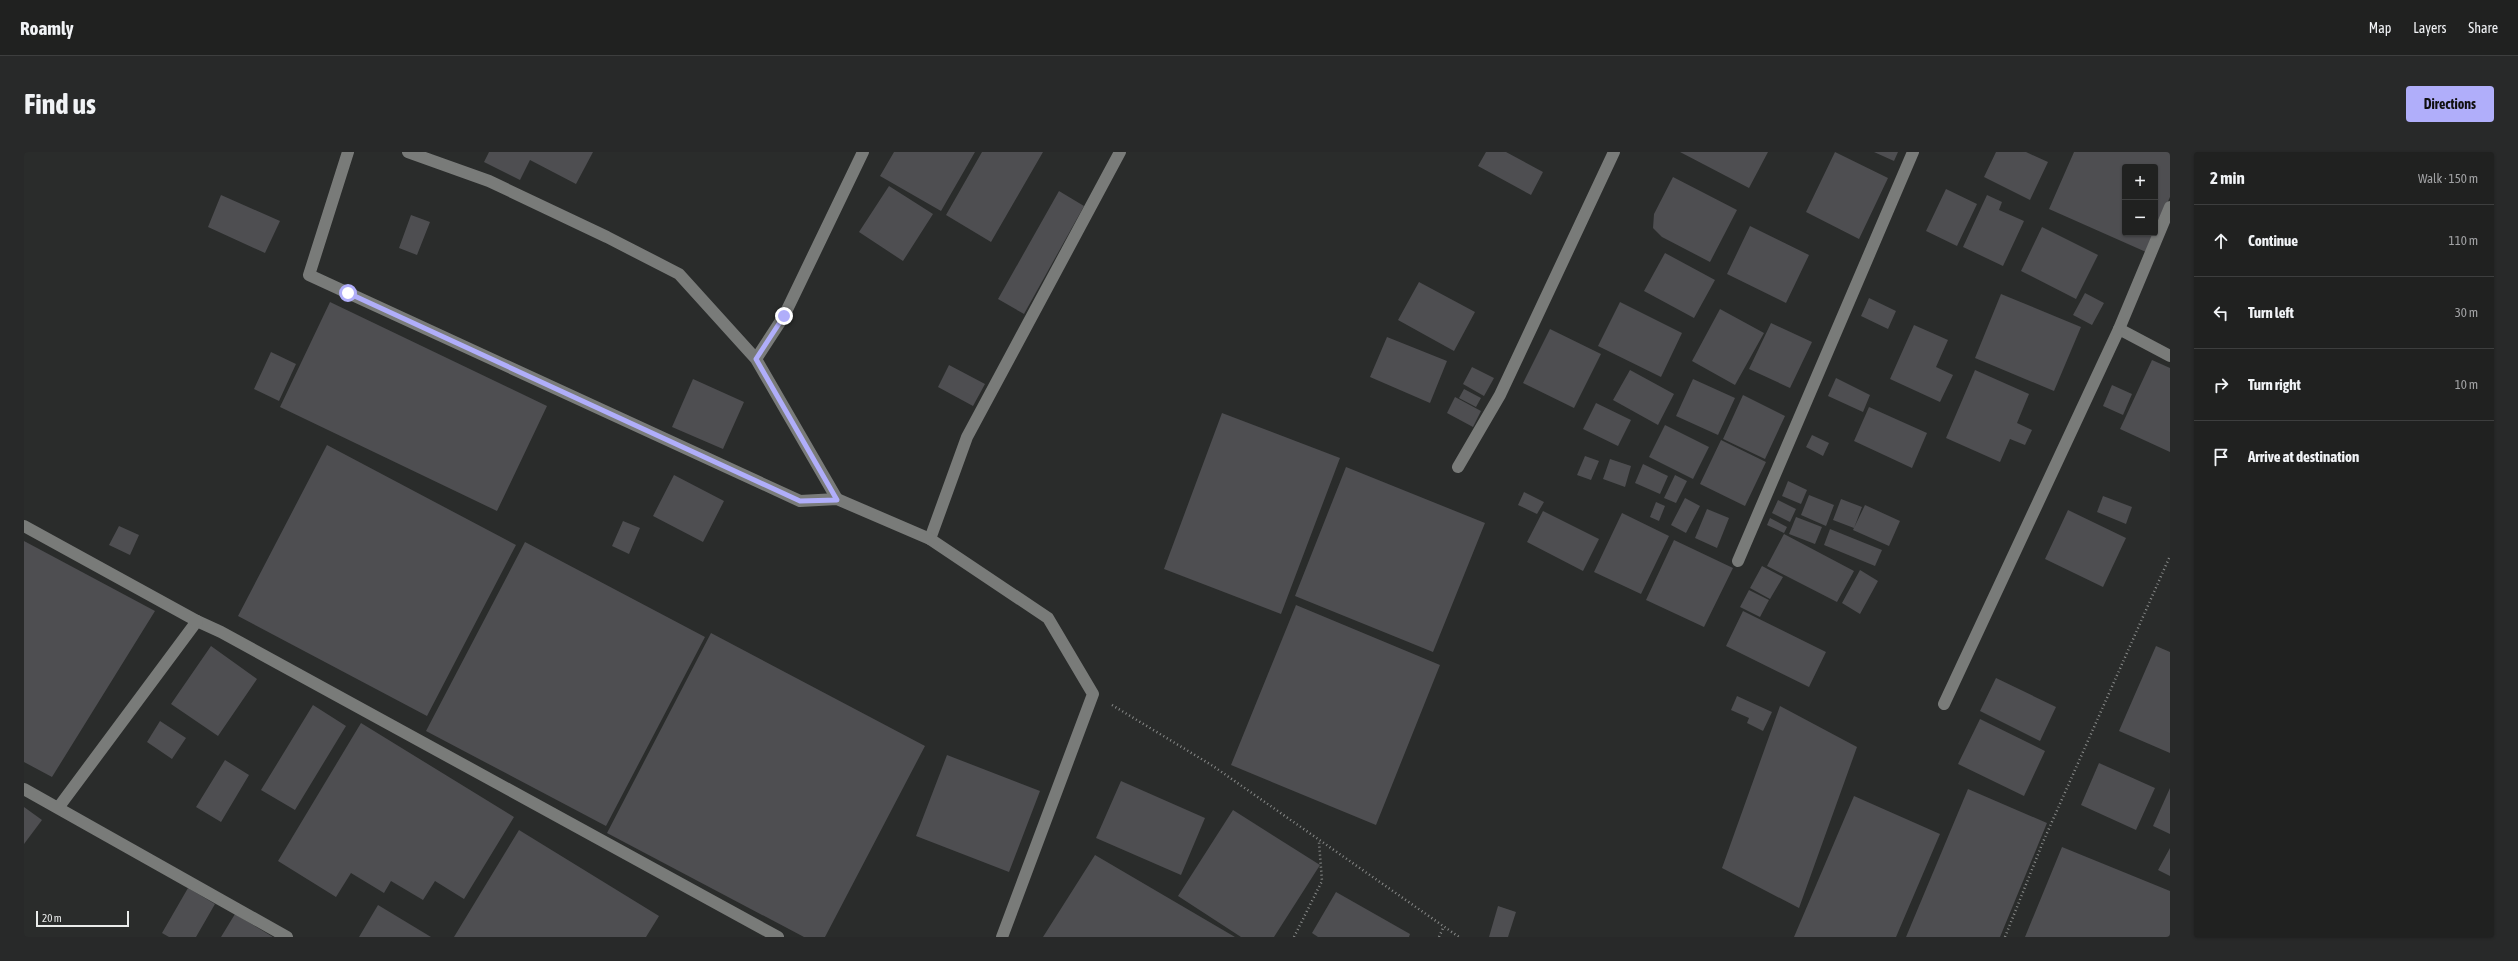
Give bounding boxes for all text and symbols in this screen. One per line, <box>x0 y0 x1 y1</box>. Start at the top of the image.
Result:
text: Roamly <box>20 17 74 39</box>
text: Map <box>2369 20 2391 36</box>
text: Layers <box>2413 20 2446 36</box>
text: Share <box>2468 20 2498 36</box>
button: Directions <box>2406 86 2494 122</box>
text: Find us <box>24 88 96 120</box>
map controls <box>2122 164 2158 236</box>
button: + <box>2122 164 2158 200</box>
text: 2 min <box>2210 168 2245 188</box>
text: Walk · 150 m <box>2418 171 2478 186</box>
button: − <box>2122 200 2158 236</box>
icon: ahead <box>2210 230 2232 252</box>
text: Continue <box>2248 232 2298 249</box>
text: 110 m <box>2449 233 2478 248</box>
route start <box>339 284 357 302</box>
icon: left <box>2210 302 2232 324</box>
text: Turn left <box>2248 304 2294 321</box>
text: 30 m <box>2455 305 2478 320</box>
route end <box>775 307 793 325</box>
icon: right <box>2210 374 2232 396</box>
text: Turn right <box>2248 376 2301 393</box>
text: 10 m <box>2455 377 2478 392</box>
icon: arrive <box>2210 446 2232 468</box>
text: Arrive at destination <box>2248 448 2359 465</box>
scale bar <box>36 909 129 928</box>
text: 20 m <box>42 912 62 924</box>

